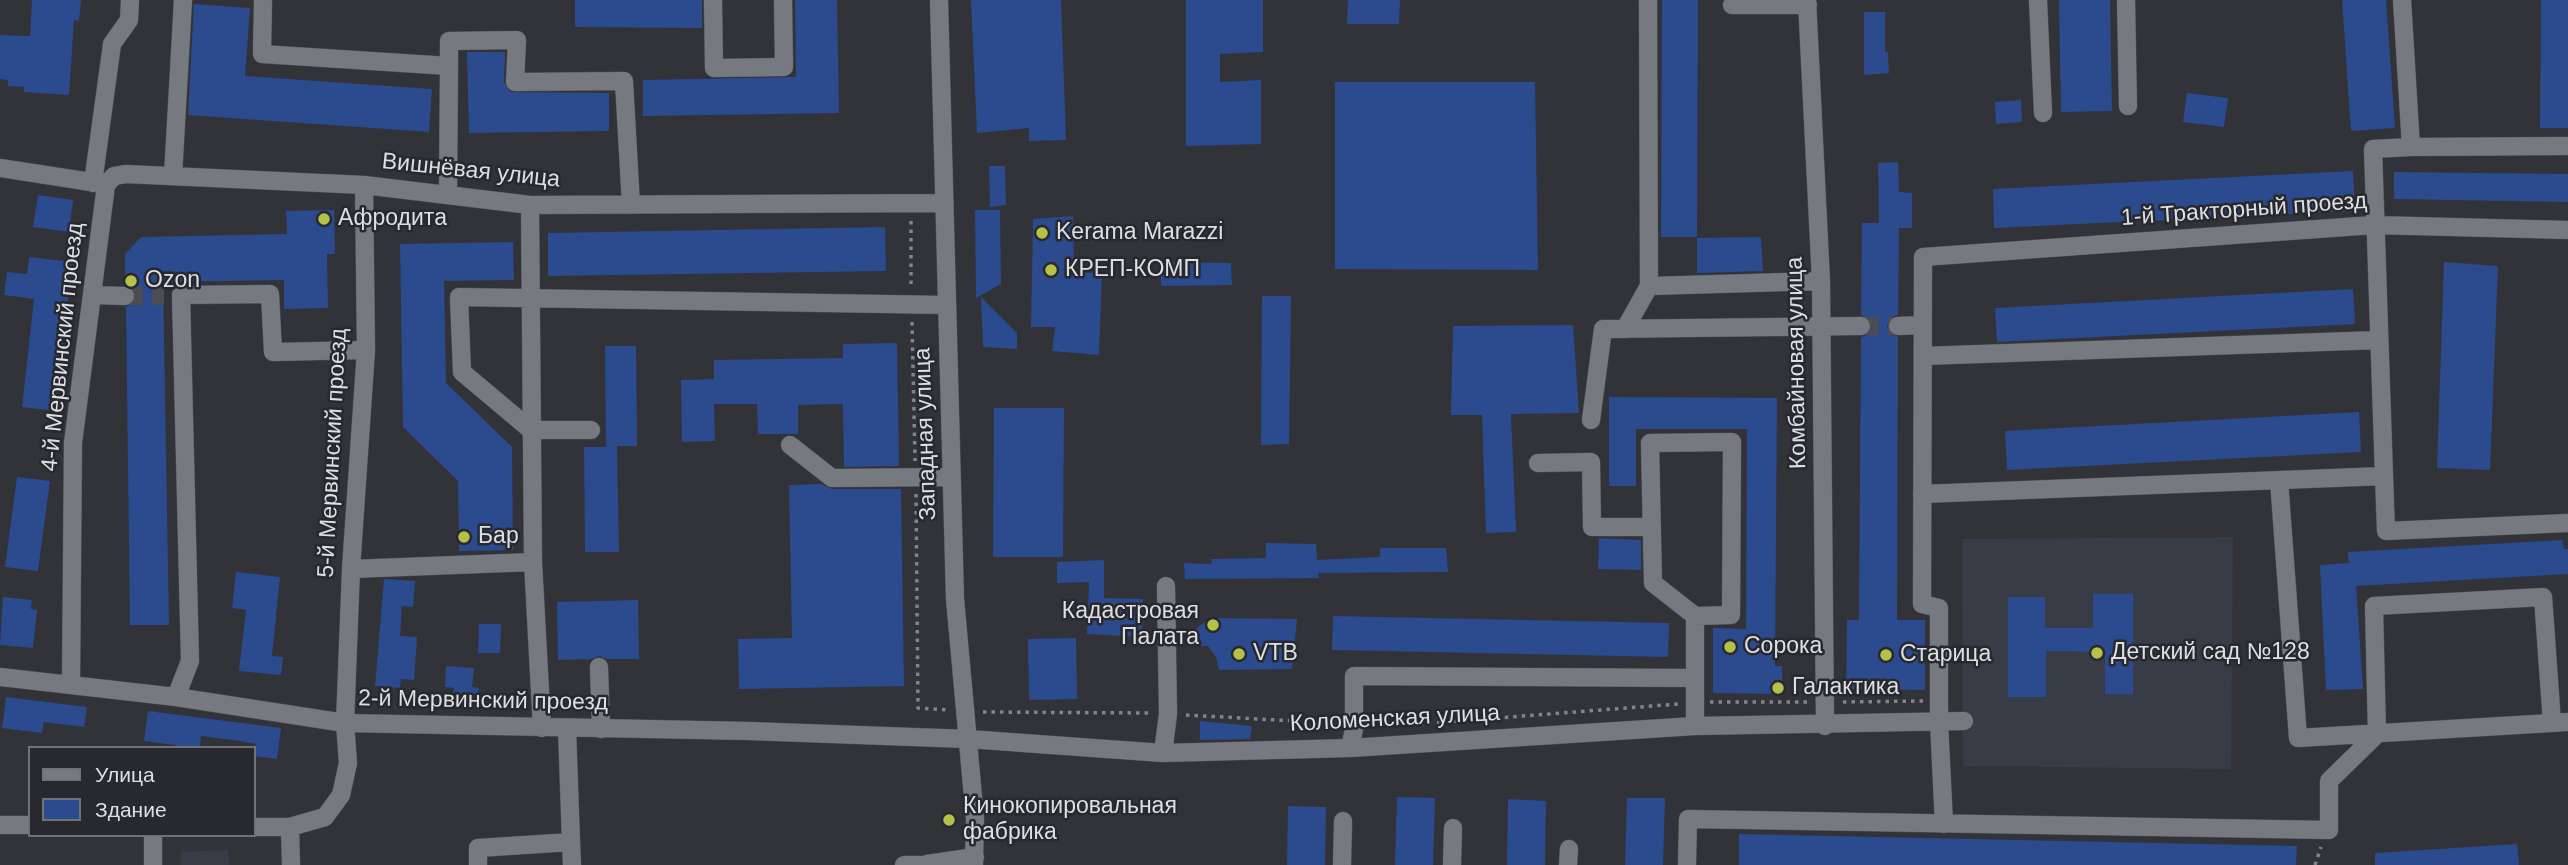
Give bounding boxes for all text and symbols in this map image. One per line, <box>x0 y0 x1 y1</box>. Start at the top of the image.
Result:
street label: Вишнёвая улица <box>381 148 561 194</box>
street label: 1-й Тракторный проезд <box>2120 188 2368 232</box>
place label: Афродита <box>338 205 447 233</box>
marker: Афродита <box>316 211 332 227</box>
place label: Kerama Marazzi <box>1056 219 1223 247</box>
street label: 4-й Мервинский проезд <box>36 221 90 473</box>
marker: Kerama Marazzi <box>1034 225 1050 241</box>
place label: КРЕП-КОМП <box>1065 256 1200 284</box>
street label: Комбайновая улица <box>1781 257 1813 469</box>
marker: КРЕП-КОМП <box>1043 262 1059 278</box>
place label: Ozon <box>145 267 200 295</box>
marker: Ozon <box>123 273 139 289</box>
street label: 5-й Мервинский проезд <box>313 328 353 578</box>
street label: Западная улица <box>909 347 943 521</box>
place label: Бар <box>478 523 519 551</box>
marker: Бар <box>456 529 472 545</box>
place label: Кадастровая Палата <box>1062 598 1199 652</box>
marker: Кадастровая Палата <box>1205 617 1221 633</box>
place label: Сорока <box>1744 633 1822 661</box>
marker: Сорока <box>1722 639 1738 655</box>
place label: Детский сад №128 <box>2111 639 2310 667</box>
place label: VTB <box>1253 640 1298 668</box>
place label: Старица <box>1900 641 1991 669</box>
marker: Детский сад №128 <box>2089 645 2105 661</box>
marker: VTB <box>1231 646 1247 662</box>
marker: Старица <box>1878 647 1894 663</box>
place label: Галактика <box>1792 674 1899 702</box>
marker: Галактика <box>1770 680 1786 696</box>
street label: 2-й Мервинский проезд <box>358 685 608 717</box>
street label: Коломенская улица <box>1289 700 1501 738</box>
legend <box>28 746 256 837</box>
text: Улица <box>95 763 155 786</box>
place label: Кинокопировальная фабрика <box>963 793 1177 847</box>
text: Здание <box>95 798 167 821</box>
marker: Кинокопировальная фабрика <box>941 812 957 828</box>

